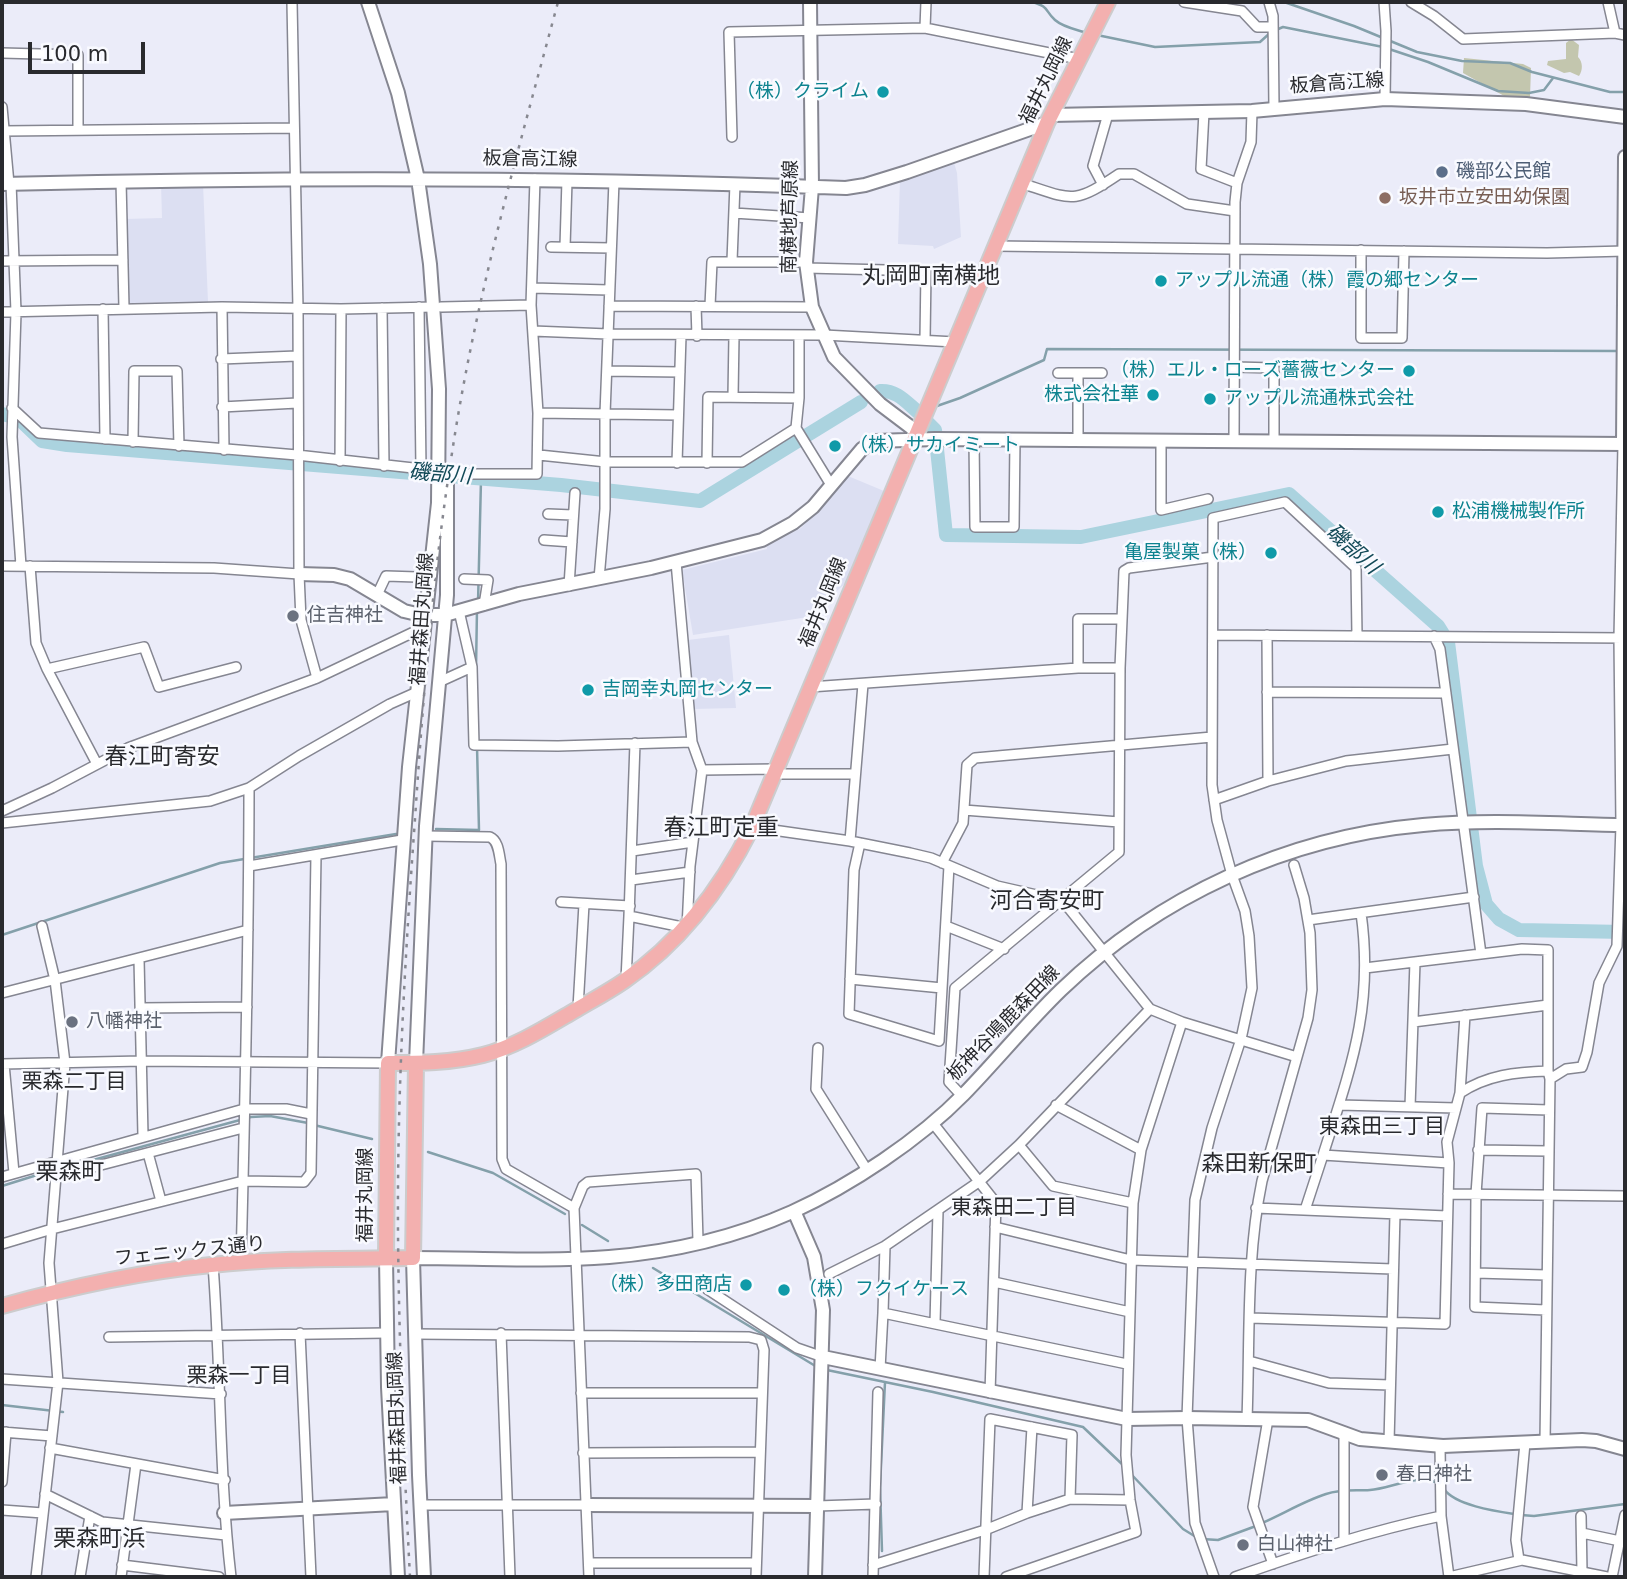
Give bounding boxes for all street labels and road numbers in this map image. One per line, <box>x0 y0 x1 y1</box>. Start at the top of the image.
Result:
street label: 福井丸岡線 <box>1016 33 1078 129</box>
street label: 板倉高江線 <box>1289 69 1385 99</box>
street label: 板倉高江線 <box>482 148 578 172</box>
street label: 南横地芦原線 <box>779 160 803 274</box>
street label: 福井森田丸岡線 <box>407 552 439 686</box>
street label: 福井丸岡線 <box>796 555 852 651</box>
street label: 栃神谷鳴鹿森田線 <box>943 961 1065 1087</box>
street label: 福井丸岡線 <box>355 1148 377 1242</box>
street label: フェニックス通り <box>113 1233 267 1271</box>
street label: 福井森田丸岡線 <box>384 1351 412 1485</box>

